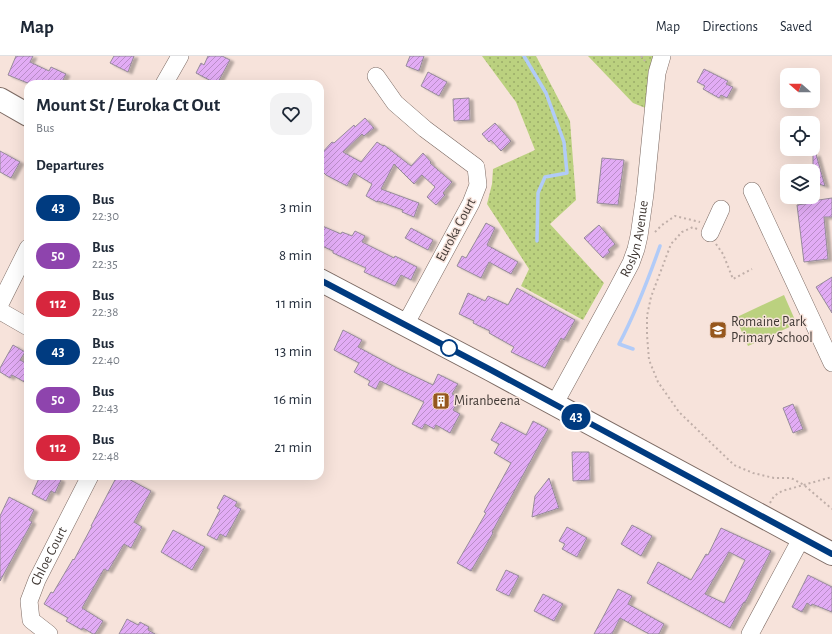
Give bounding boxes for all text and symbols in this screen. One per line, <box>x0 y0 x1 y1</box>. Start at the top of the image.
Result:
text: Map <box>20 18 54 37</box>
text: Map <box>656 20 680 34</box>
text: Directions <box>702 20 758 34</box>
text: Saved <box>780 20 812 34</box>
north arrow <box>780 68 820 108</box>
map controls <box>780 68 820 204</box>
button: heart <box>270 93 312 135</box>
text: Mount St / Euroka Ct Out <box>36 96 220 115</box>
button: locate <box>780 116 820 156</box>
text: Bus <box>36 122 54 135</box>
text: Departures <box>36 158 104 173</box>
button: layers <box>780 164 820 204</box>
text: Bus <box>92 192 114 207</box>
street label: Euroka Court <box>433 196 479 264</box>
text: 3 min <box>280 200 312 215</box>
street label: Roslyn Avenue <box>618 200 651 280</box>
text: 43 <box>51 201 65 215</box>
text: 22:30 <box>92 210 119 223</box>
text: Bus <box>92 240 114 255</box>
text: 8 min <box>279 248 312 263</box>
text: 50 <box>51 249 65 263</box>
text: 22:35 <box>92 258 118 271</box>
text: Bus <box>92 288 114 303</box>
text: 11 min <box>276 296 312 311</box>
text: 112 <box>50 297 66 311</box>
text: 22:38 <box>92 306 118 319</box>
place label: Romaine Park Primary School <box>731 315 813 345</box>
school or university icon: Romaine Park Primary School <box>708 320 728 340</box>
text: Bus <box>92 336 114 351</box>
unlabelled marker <box>440 339 458 357</box>
text: 13 min <box>275 344 312 359</box>
text: 43 <box>51 345 65 359</box>
text: 22:40 <box>92 354 120 367</box>
text: Bus <box>92 384 114 399</box>
building icon: Miranbeena <box>431 391 451 411</box>
text: 16 min <box>274 392 312 407</box>
text: 50 <box>51 393 65 407</box>
place label: Miranbeena <box>454 394 521 408</box>
text: 22:43 <box>92 402 118 415</box>
line badge: 43 <box>558 404 594 430</box>
text: 43 <box>569 410 583 424</box>
text: Bus <box>92 432 114 447</box>
text: 21 min <box>274 440 312 455</box>
text: 112 <box>50 441 66 455</box>
text: 22:48 <box>92 450 119 463</box>
street label: Chloe Court <box>29 524 70 587</box>

